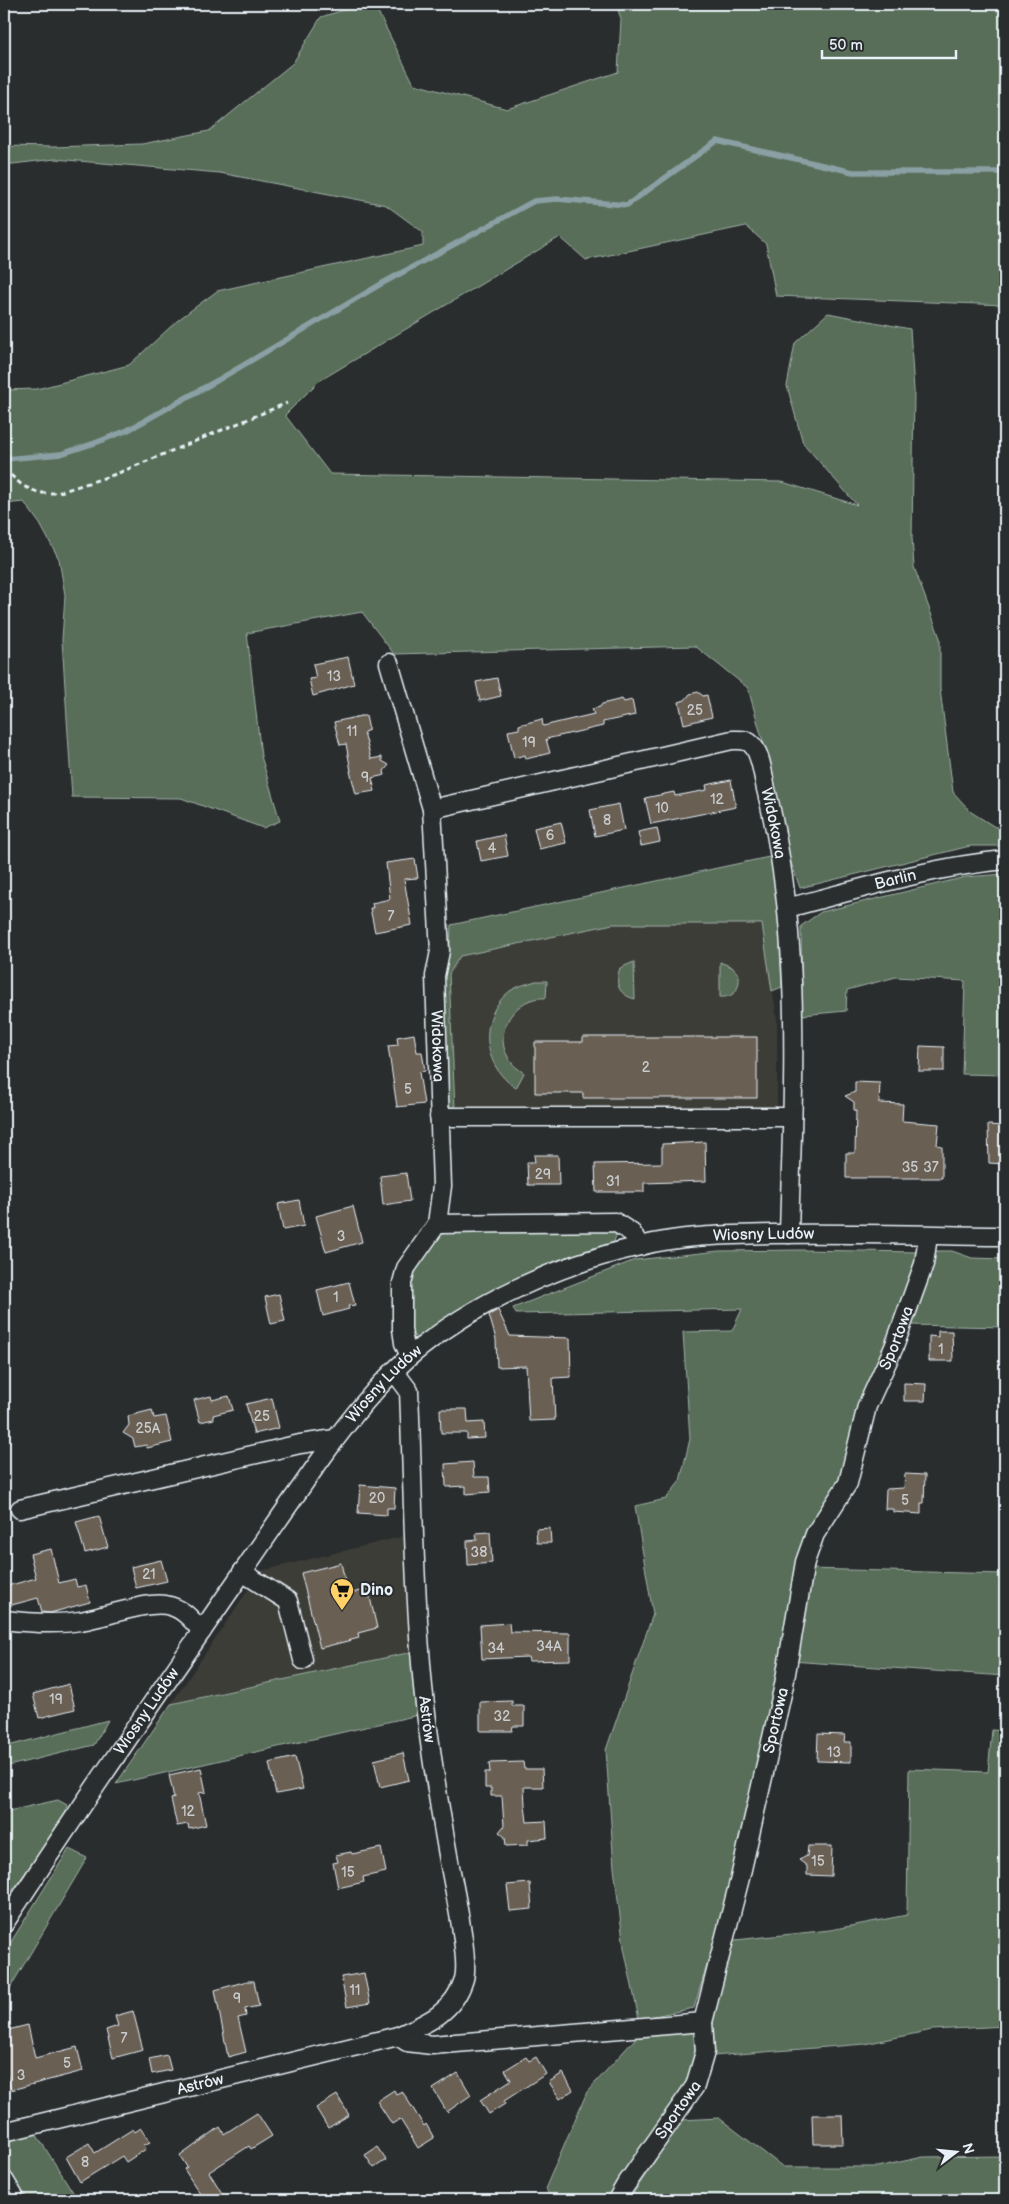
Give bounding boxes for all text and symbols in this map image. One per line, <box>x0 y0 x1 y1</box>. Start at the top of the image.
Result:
scale bar <box>822 28 955 60</box>
text: 50 m <box>829 36 863 55</box>
house number: 13 <box>327 668 341 685</box>
house number: 25 <box>687 702 703 719</box>
house number: 11 <box>347 723 357 740</box>
house number: 19 <box>522 734 536 751</box>
house number: 9 <box>361 769 369 786</box>
street label: Widokowa <box>757 786 790 860</box>
house number: 12 <box>710 791 725 808</box>
house number: 10 <box>655 800 669 817</box>
house number: 8 <box>603 812 611 829</box>
house number: 6 <box>546 827 555 844</box>
house number: 4 <box>488 840 497 857</box>
street label: Barlin <box>873 865 918 894</box>
house number: 7 <box>388 908 395 925</box>
street label: Widokowa <box>427 1010 448 1082</box>
house number: 2 <box>642 1059 651 1076</box>
house number: 5 <box>404 1081 412 1098</box>
house number: 35 <box>902 1159 918 1176</box>
house number: 37 <box>923 1159 939 1176</box>
house number: 29 <box>535 1166 551 1183</box>
house number: 31 <box>606 1173 620 1190</box>
street label: Wiosny Ludów <box>713 1224 815 1245</box>
house number: 3 <box>337 1228 345 1245</box>
house number: 1 <box>333 1289 339 1306</box>
street label: Sportowa <box>875 1304 917 1373</box>
street label: Wiosny Ludów <box>342 1341 426 1427</box>
house number: 1 <box>938 1341 944 1358</box>
house number: 25 <box>254 1408 270 1425</box>
house number: 25A <box>136 1420 161 1437</box>
house number: 20 <box>369 1490 385 1507</box>
house number: 5 <box>901 1492 909 1509</box>
house number: 38 <box>471 1544 487 1561</box>
house number: 21 <box>142 1566 156 1583</box>
supermarket icon: Dino <box>329 1577 355 1611</box>
place label: Dino <box>360 1581 393 1600</box>
house number: 34A <box>536 1638 562 1655</box>
house number: 34 <box>487 1640 505 1657</box>
street label: Wiosny Ludów <box>110 1664 183 1758</box>
street label: Sportowa <box>759 1686 793 1755</box>
house number: 19 <box>49 1691 63 1708</box>
street label: Astrów <box>415 1695 439 1744</box>
house number: 32 <box>494 1708 511 1725</box>
house number: 13 <box>827 1744 841 1761</box>
house number: 12 <box>181 1803 196 1820</box>
house number: 15 <box>811 1853 825 1870</box>
house number: 15 <box>341 1864 355 1881</box>
house number: 11 <box>350 1982 360 1999</box>
house number: 9 <box>233 1990 241 2007</box>
house number: 7 <box>121 2030 128 2047</box>
house number: 5 <box>63 2055 71 2072</box>
house number: 3 <box>17 2067 25 2084</box>
street label: Astrów <box>175 2069 226 2099</box>
street label: Sportowa <box>651 2077 705 2143</box>
north arrow <box>932 2126 982 2176</box>
text: N <box>958 2141 978 2156</box>
house number: 8 <box>81 2154 89 2171</box>

